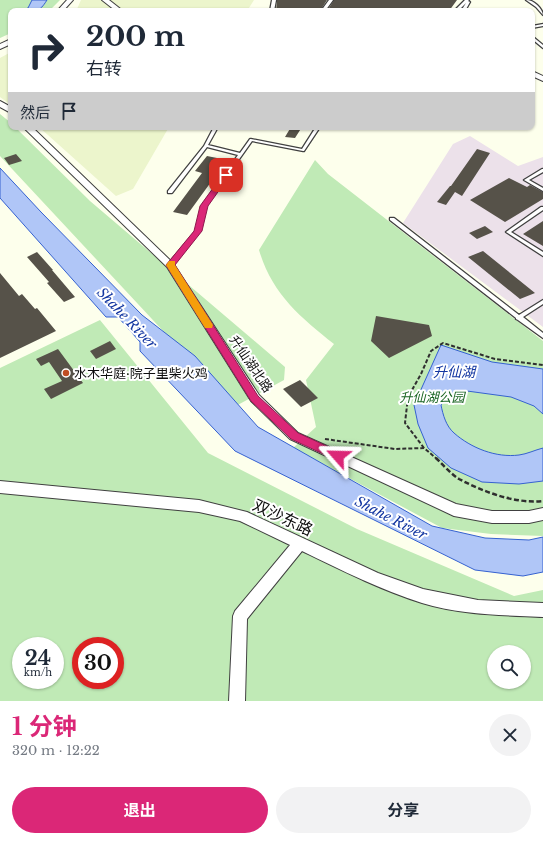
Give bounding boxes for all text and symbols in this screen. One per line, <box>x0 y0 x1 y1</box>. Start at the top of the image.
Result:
text: 200 m <box>86 19 185 54</box>
icon: right <box>20 24 72 76</box>
text: 右转 <box>86 58 122 80</box>
icon: arrive <box>58 100 80 122</box>
text: 然后 <box>20 103 50 122</box>
pin <box>209 158 243 192</box>
icon: arrive <box>215 164 237 186</box>
water label: Shahe River <box>93 283 161 353</box>
street label: 升仙湖北路 <box>226 332 276 396</box>
water label: 升仙湖 <box>433 363 477 381</box>
place label: 水木华庭·院子里柴火鸡 <box>74 365 208 382</box>
marker: 水木华庭·院子里柴火鸡 <box>61 368 71 378</box>
park label: 升仙湖公园 <box>399 389 466 406</box>
position arrow <box>317 435 359 477</box>
water label: Shahe River <box>352 492 431 544</box>
street label: 双沙东路 <box>250 494 316 540</box>
speed limit sign: 30 <box>72 637 124 689</box>
map controls <box>487 645 531 689</box>
button: search <box>487 645 531 689</box>
text: 24 <box>25 646 51 670</box>
text: km/h <box>24 666 52 679</box>
text: 1 分钟 <box>12 712 77 741</box>
button: close <box>489 714 531 756</box>
text: 320 m · 12:22 <box>12 742 100 759</box>
button: 退出 <box>12 787 268 833</box>
button: 分享 <box>276 787 531 833</box>

